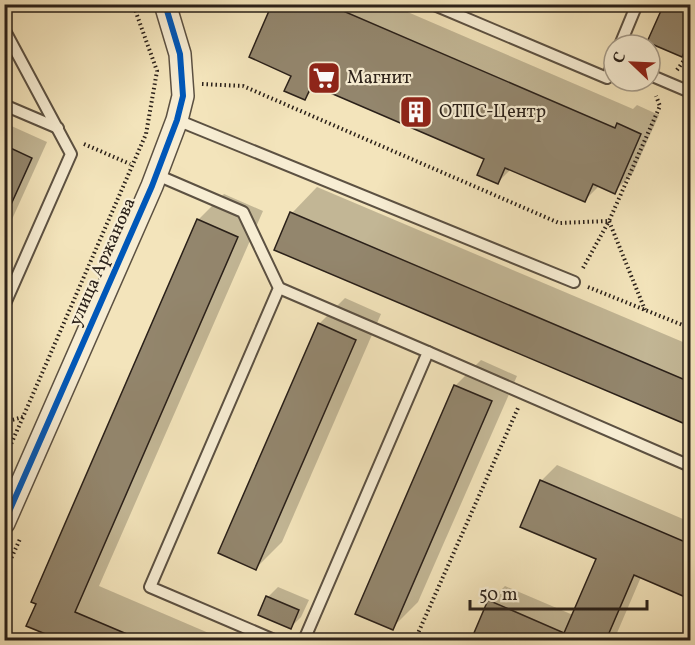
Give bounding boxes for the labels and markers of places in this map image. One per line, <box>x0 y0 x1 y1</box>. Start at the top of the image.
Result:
supermarket icon: Магнит <box>306 60 342 96</box>
place label: Магнит <box>347 66 411 91</box>
building icon: ОТПС-Центр <box>398 94 434 130</box>
place label: ОТПС-Центр <box>439 100 546 125</box>

